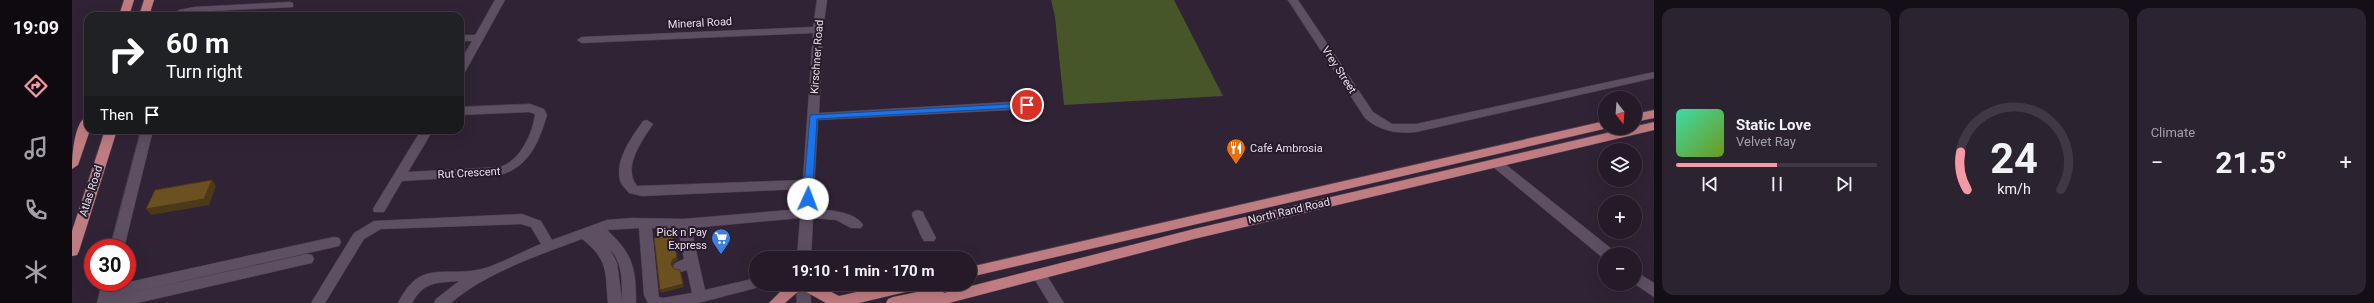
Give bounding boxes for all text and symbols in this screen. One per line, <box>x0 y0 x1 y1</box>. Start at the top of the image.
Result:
street label: Mineral Road <box>668 15 732 31</box>
text: 19:09 <box>13 17 59 38</box>
street label: Kirschner Road <box>808 19 826 95</box>
text: 60 m <box>166 27 229 60</box>
icon: right <box>100 28 152 80</box>
street label: Vrey Street <box>1319 44 1359 96</box>
text: Turn right <box>166 61 243 82</box>
icon: directions <box>22 72 50 100</box>
pin <box>1010 88 1044 122</box>
north arrow <box>1598 91 1642 135</box>
map controls <box>1598 91 1642 291</box>
icon: arrive <box>1016 94 1038 116</box>
icon: arrive <box>141 104 163 126</box>
text: Then <box>100 106 133 124</box>
text: Static Love <box>1736 116 1811 134</box>
text: Climate <box>2151 125 2195 140</box>
text: 24 <box>1990 133 2038 182</box>
icon: music <box>22 134 50 162</box>
text: Velvet Ray <box>1736 134 1796 149</box>
restaurant icon: Café Ambrosia <box>1225 137 1247 165</box>
place label: Café Ambrosia <box>1250 142 1323 155</box>
button: layers <box>1598 143 1642 187</box>
text: 21.5° <box>2215 145 2287 180</box>
text: − <box>2151 150 2163 175</box>
text: + <box>2340 150 2352 175</box>
street label: Atlas Road <box>77 164 105 218</box>
street label: Rut Crescent <box>437 165 501 181</box>
icon: previous <box>1699 173 1721 195</box>
icon: pause <box>1766 173 1788 195</box>
icon: next <box>1833 173 1855 195</box>
position arrow <box>787 178 829 220</box>
text: km/h <box>1997 180 2031 196</box>
street label: North Rand Road <box>1247 195 1331 227</box>
button: + <box>1598 195 1642 239</box>
icon: phone <box>22 196 50 224</box>
place label: Pick n Pay Express <box>657 226 708 252</box>
supermarket icon: Pick n Pay Express <box>710 227 732 255</box>
speed limit sign: 30 <box>84 239 136 291</box>
button: − <box>1598 247 1642 291</box>
icon: climate <box>22 258 50 286</box>
text: 19:10 · 1 min · 170 m <box>792 262 934 280</box>

